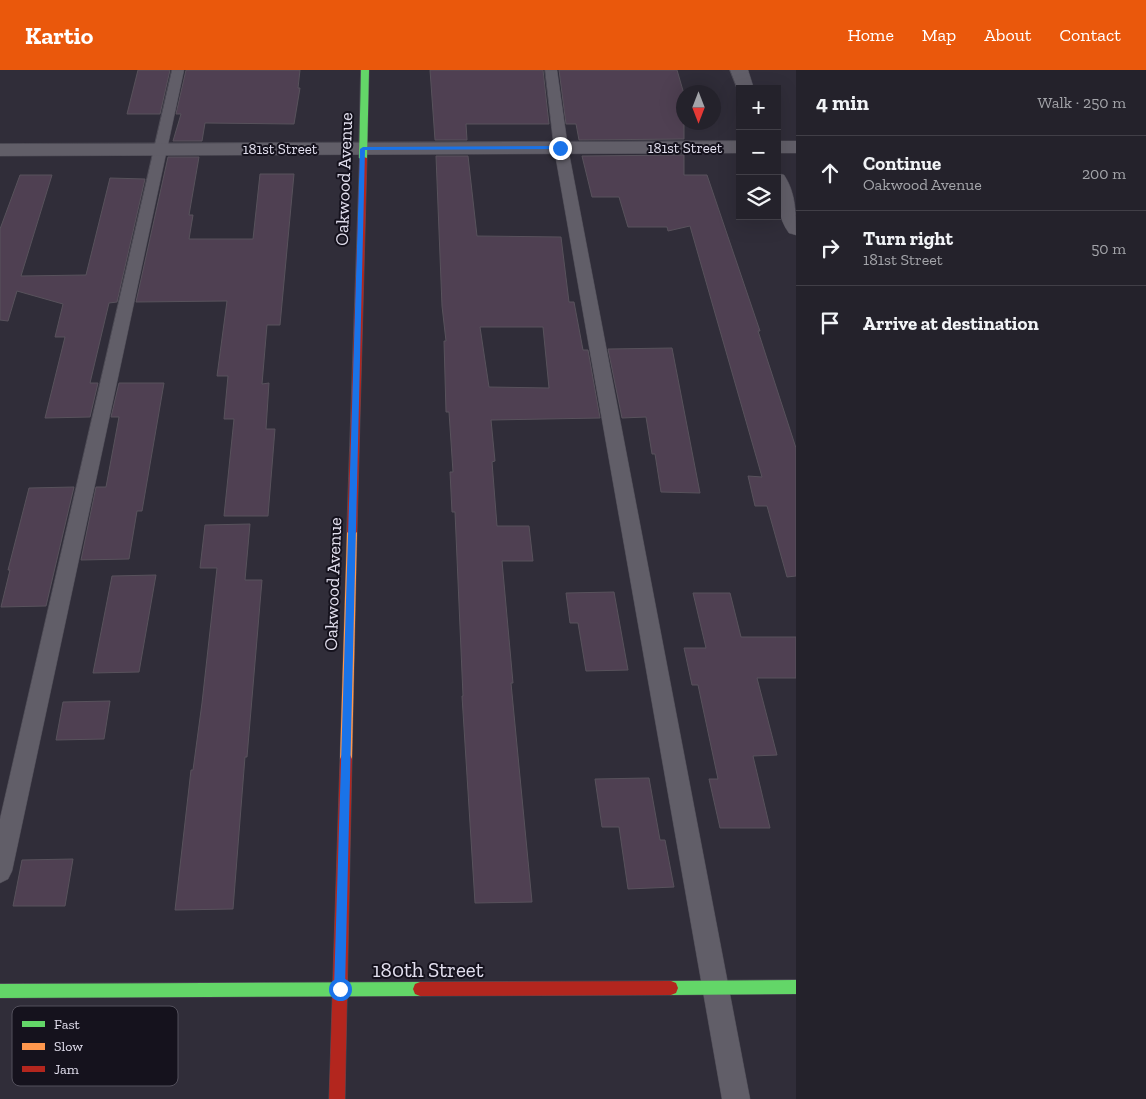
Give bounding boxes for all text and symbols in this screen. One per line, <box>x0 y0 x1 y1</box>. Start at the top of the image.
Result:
text: Kartio <box>25 21 93 50</box>
text: Home <box>847 24 894 46</box>
text: Map <box>922 24 956 46</box>
text: About <box>984 24 1031 46</box>
text: Contact <box>1059 24 1121 46</box>
north arrow <box>676 85 721 130</box>
map controls <box>736 85 781 220</box>
button: + <box>736 85 781 130</box>
text: 4 min <box>816 90 869 115</box>
text: Walk · 250 m <box>1038 93 1126 112</box>
street label: Oakwood Avenue <box>331 112 357 246</box>
button: − <box>736 130 781 175</box>
route end <box>549 137 572 160</box>
street label: 181st Street <box>648 139 723 157</box>
street label: 181st Street <box>243 140 318 158</box>
text: Continue <box>863 152 941 175</box>
icon: ahead <box>816 159 844 187</box>
text: 200 m <box>1082 164 1126 183</box>
button: layers <box>736 175 781 220</box>
text: Oakwood Avenue <box>863 175 982 194</box>
text: Turn right <box>863 227 953 250</box>
icon: right <box>816 234 844 262</box>
text: 50 m <box>1091 239 1126 258</box>
text: 181st Street <box>863 250 943 269</box>
icon: arrive <box>816 309 844 337</box>
text: Arrive at destination <box>863 312 1039 335</box>
street label: Oakwood Avenue <box>320 517 346 651</box>
street label: 180th Street <box>373 957 484 982</box>
route start <box>329 978 352 1001</box>
legend <box>12 1006 178 1086</box>
text: Fast <box>54 1016 81 1033</box>
text: Slow <box>54 1038 83 1055</box>
text: Jam <box>54 1061 79 1078</box>

